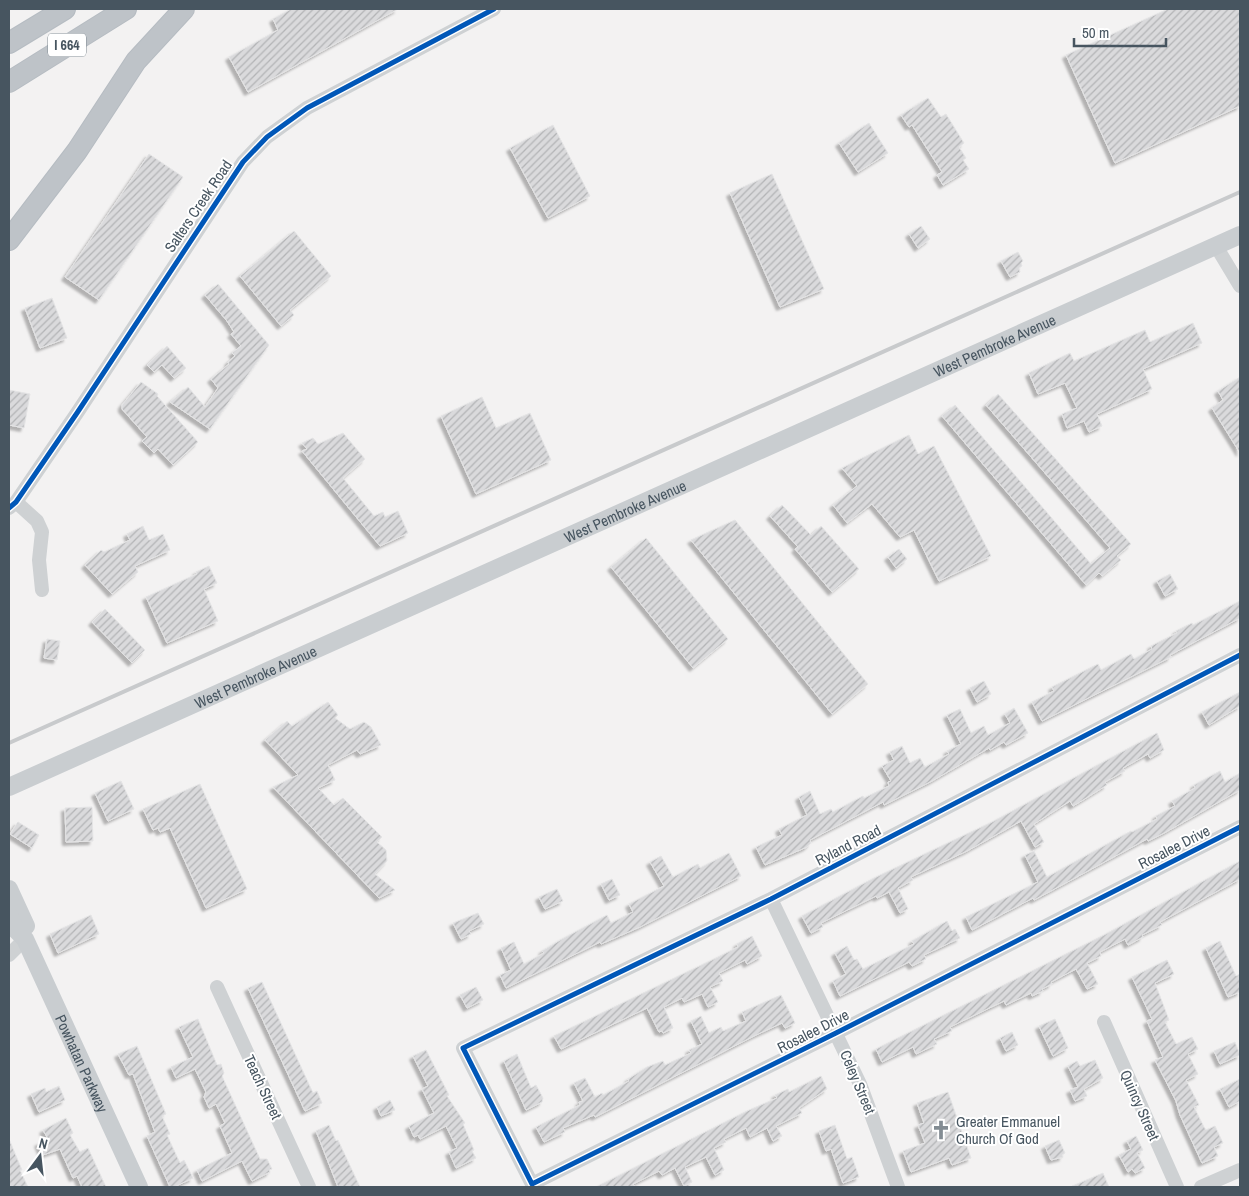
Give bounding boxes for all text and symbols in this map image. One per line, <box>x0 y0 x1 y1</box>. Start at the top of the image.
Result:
scale bar <box>1074 15 1166 47</box>
text: 50 m <box>1082 22 1109 43</box>
road number: I 664 <box>48 34 86 56</box>
street label: Salters Creek Road <box>159 156 237 256</box>
street label: West Pembroke Avenue <box>930 309 1059 382</box>
street label: West Pembroke Avenue <box>561 474 689 547</box>
street label: West Pembroke Avenue <box>191 640 320 713</box>
street label: Ryland Road <box>812 820 884 870</box>
street label: Rosalee Drive <box>1135 820 1214 874</box>
street label: Rosalee Drive <box>774 1004 853 1058</box>
street label: Powhatan Parkway <box>51 1011 114 1116</box>
street label: Celey Street <box>835 1047 881 1118</box>
street label: Teach Street <box>239 1051 287 1123</box>
street label: Quincy Street <box>1115 1066 1165 1144</box>
place label: Greater Emmanuel Church Of God <box>956 1111 1060 1149</box>
church icon: Greater Emmanuel Church Of God <box>930 1119 952 1141</box>
north arrow <box>15 1131 65 1181</box>
text: N <box>37 1134 50 1153</box>

